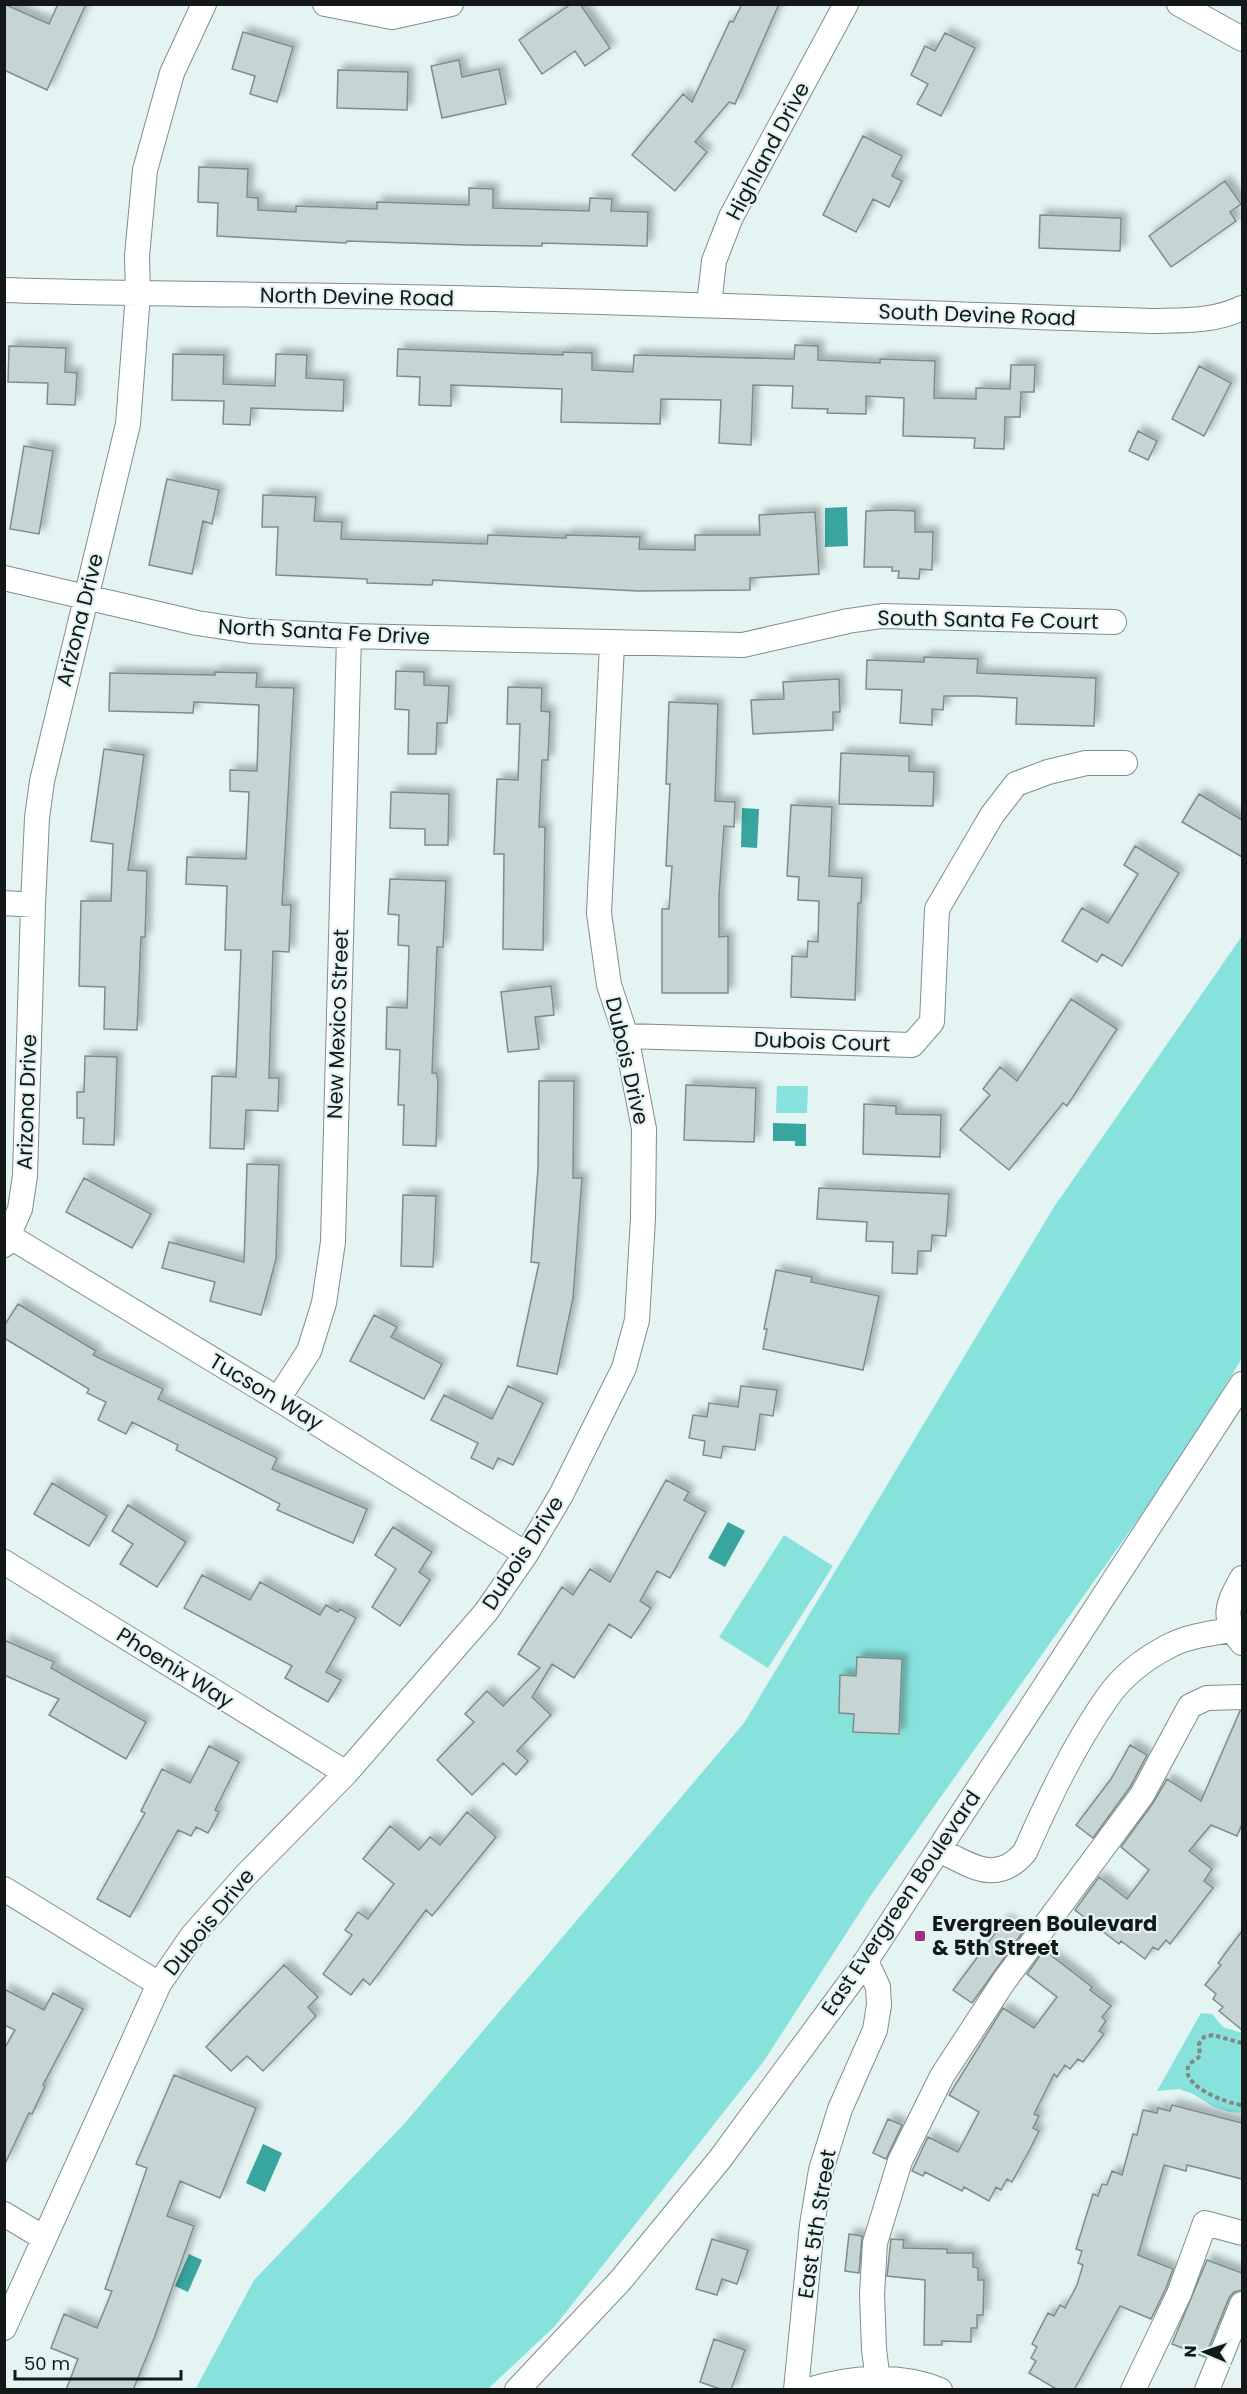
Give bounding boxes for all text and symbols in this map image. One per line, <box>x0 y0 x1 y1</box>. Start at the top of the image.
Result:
street label: Highland Drive <box>719 77 816 225</box>
street label: North Devine Road <box>260 280 454 313</box>
street label: South Devine Road <box>878 297 1076 332</box>
street label: Arizona Drive <box>49 550 110 689</box>
street label: South Santa Fe Court <box>877 603 1099 636</box>
street label: North Santa Fe Drive <box>217 611 431 652</box>
street label: New Mexico Street <box>320 928 355 1120</box>
street label: Dubois Drive <box>599 994 656 1128</box>
street label: Dubois Court <box>753 1025 891 1058</box>
street label: Arizona Drive <box>10 1033 43 1170</box>
street label: Tucson Way <box>204 1346 329 1437</box>
street label: Dubois Drive <box>475 1490 570 1615</box>
street label: Phoenix Way <box>111 1620 239 1715</box>
street label: East Evergreen Boulevard <box>814 1784 987 2021</box>
street label: Dubois Drive <box>156 1862 261 1981</box>
place label: Evergreen Boulevard & 5th Street <box>932 1909 1157 1962</box>
marker: Evergreen Boulevard & 5th Street <box>913 1929 927 1943</box>
street label: East 5th Street <box>790 2147 843 2301</box>
north arrow <box>1175 2322 1235 2382</box>
scale bar <box>15 2343 182 2381</box>
text: N <box>1179 2345 1202 2358</box>
text: 50 m <box>24 2351 70 2376</box>

